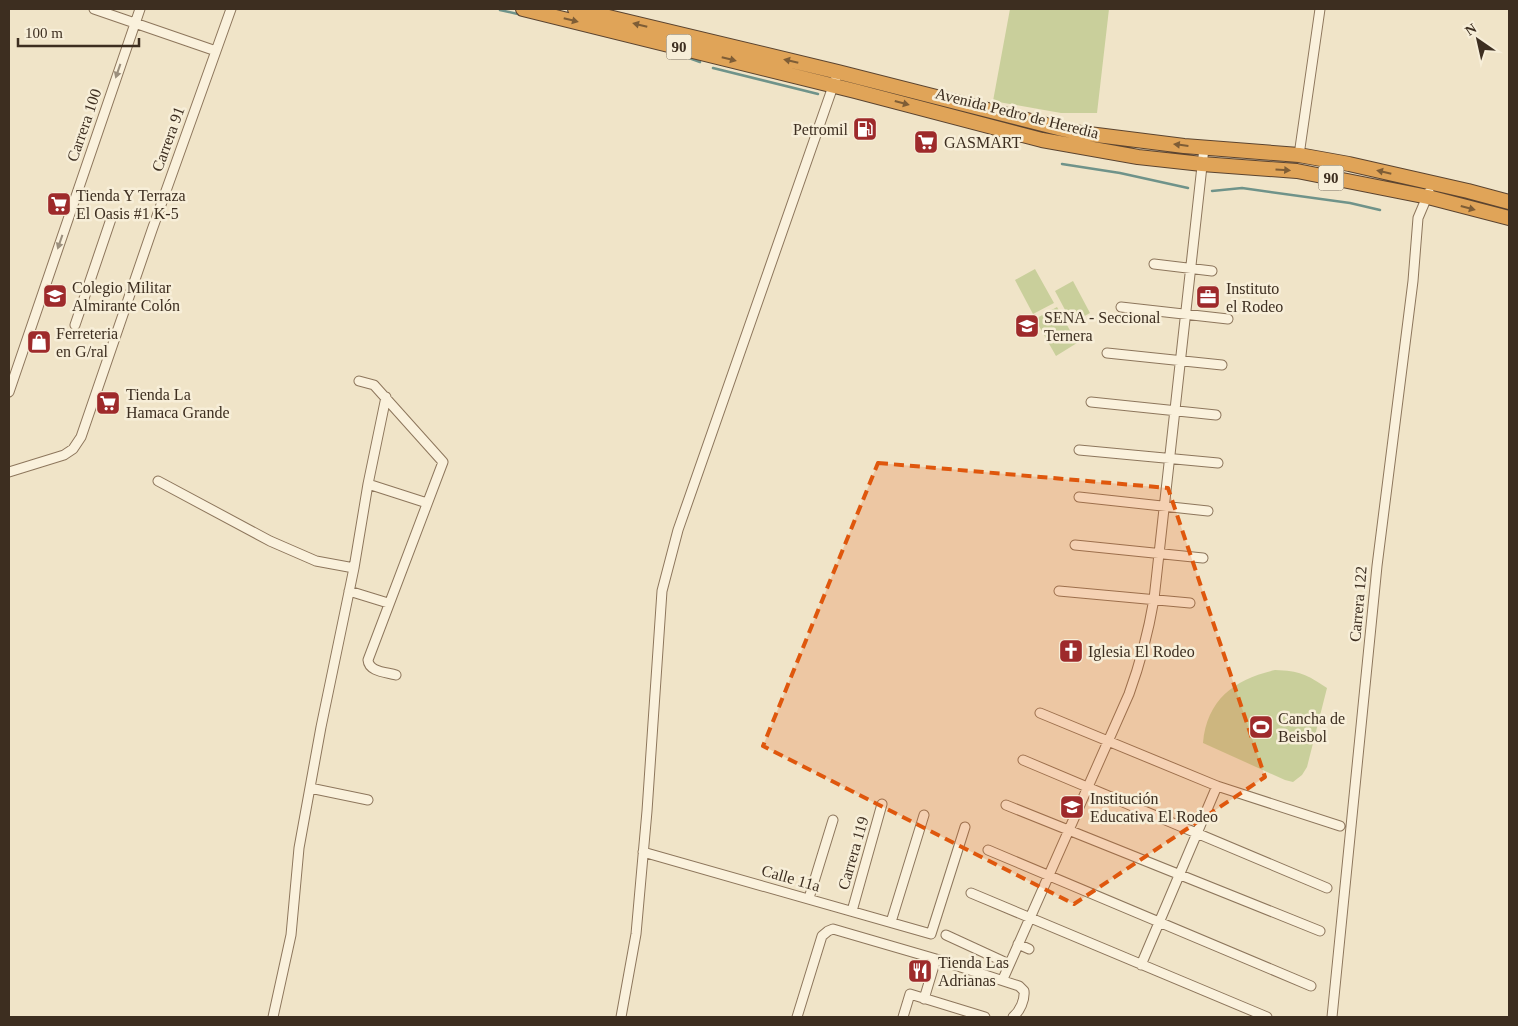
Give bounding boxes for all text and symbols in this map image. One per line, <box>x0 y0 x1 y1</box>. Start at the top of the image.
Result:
scale bar <box>18 15 139 47</box>
north arrow <box>1453 15 1503 65</box>
one-way arrow <box>563 16 578 24</box>
one-way arrow <box>633 21 648 29</box>
text: N <box>1463 21 1479 39</box>
text: 100 m <box>25 25 63 41</box>
road number: 90 <box>666 34 692 60</box>
one-way arrow <box>721 55 736 63</box>
one-way arrow <box>783 57 798 65</box>
one-way arrow <box>114 64 121 79</box>
street label: Avenida Pedro de Heredia <box>933 84 1101 142</box>
street label: Carrera 100 <box>64 86 104 164</box>
one-way arrow <box>894 99 909 107</box>
street label: Carrera 91 <box>148 104 188 174</box>
fuel station icon: Petromil <box>852 116 878 142</box>
place label: Petromil <box>793 121 849 138</box>
supermarket icon: GASMART <box>913 129 939 155</box>
place label: GASMART <box>944 134 1022 151</box>
one-way arrow <box>1172 141 1188 149</box>
one-way arrow <box>1275 166 1291 174</box>
road number: 90 <box>1318 166 1344 190</box>
one-way arrow <box>1376 168 1391 176</box>
place label: Tienda Y Terraza El Oasis #1 K-5 <box>76 187 186 222</box>
supermarket icon: Tienda Y Terraza El Oasis #1 K-5 <box>46 191 72 217</box>
one-way arrow <box>1461 204 1476 212</box>
one-way arrow <box>56 235 64 250</box>
place label: Colegio Militar Almirante Colón <box>72 279 180 314</box>
place label: Instituto el Rodeo <box>1226 280 1283 315</box>
school or university icon: Colegio Militar Almirante Colón <box>42 283 68 309</box>
office icon: Instituto el Rodeo <box>1195 284 1221 310</box>
place label: SENA - Seccional Ternera <box>1044 309 1161 344</box>
school or university icon: SENA - Seccional Ternera <box>1014 313 1040 339</box>
place label: Ferreteria en G/ral <box>56 325 118 360</box>
shop icon: Ferreteria en G/ral <box>26 329 52 355</box>
place label: Tienda La Hamaca Grande <box>126 386 230 421</box>
supermarket icon: Tienda La Hamaca Grande <box>95 390 121 416</box>
street label: Carrera 122 <box>1346 565 1370 643</box>
church icon: Iglesia El Rodeo <box>1058 638 1084 664</box>
place label: Iglesia El Rodeo <box>1088 643 1195 661</box>
place label: Cancha de Beisbol <box>1278 710 1345 745</box>
sports icon: Cancha de Beisbol <box>1248 714 1274 740</box>
place label: Institución Educativa El Rodeo <box>1090 790 1218 825</box>
school or university icon: Institución Educativa El Rodeo <box>1059 794 1085 820</box>
street label: Carrera 119 <box>834 814 872 892</box>
street label: Calle 11a <box>760 862 822 894</box>
place label: Tienda Las Adrianas <box>938 954 1009 989</box>
restaurant icon: Tienda Las Adrianas <box>907 958 933 984</box>

